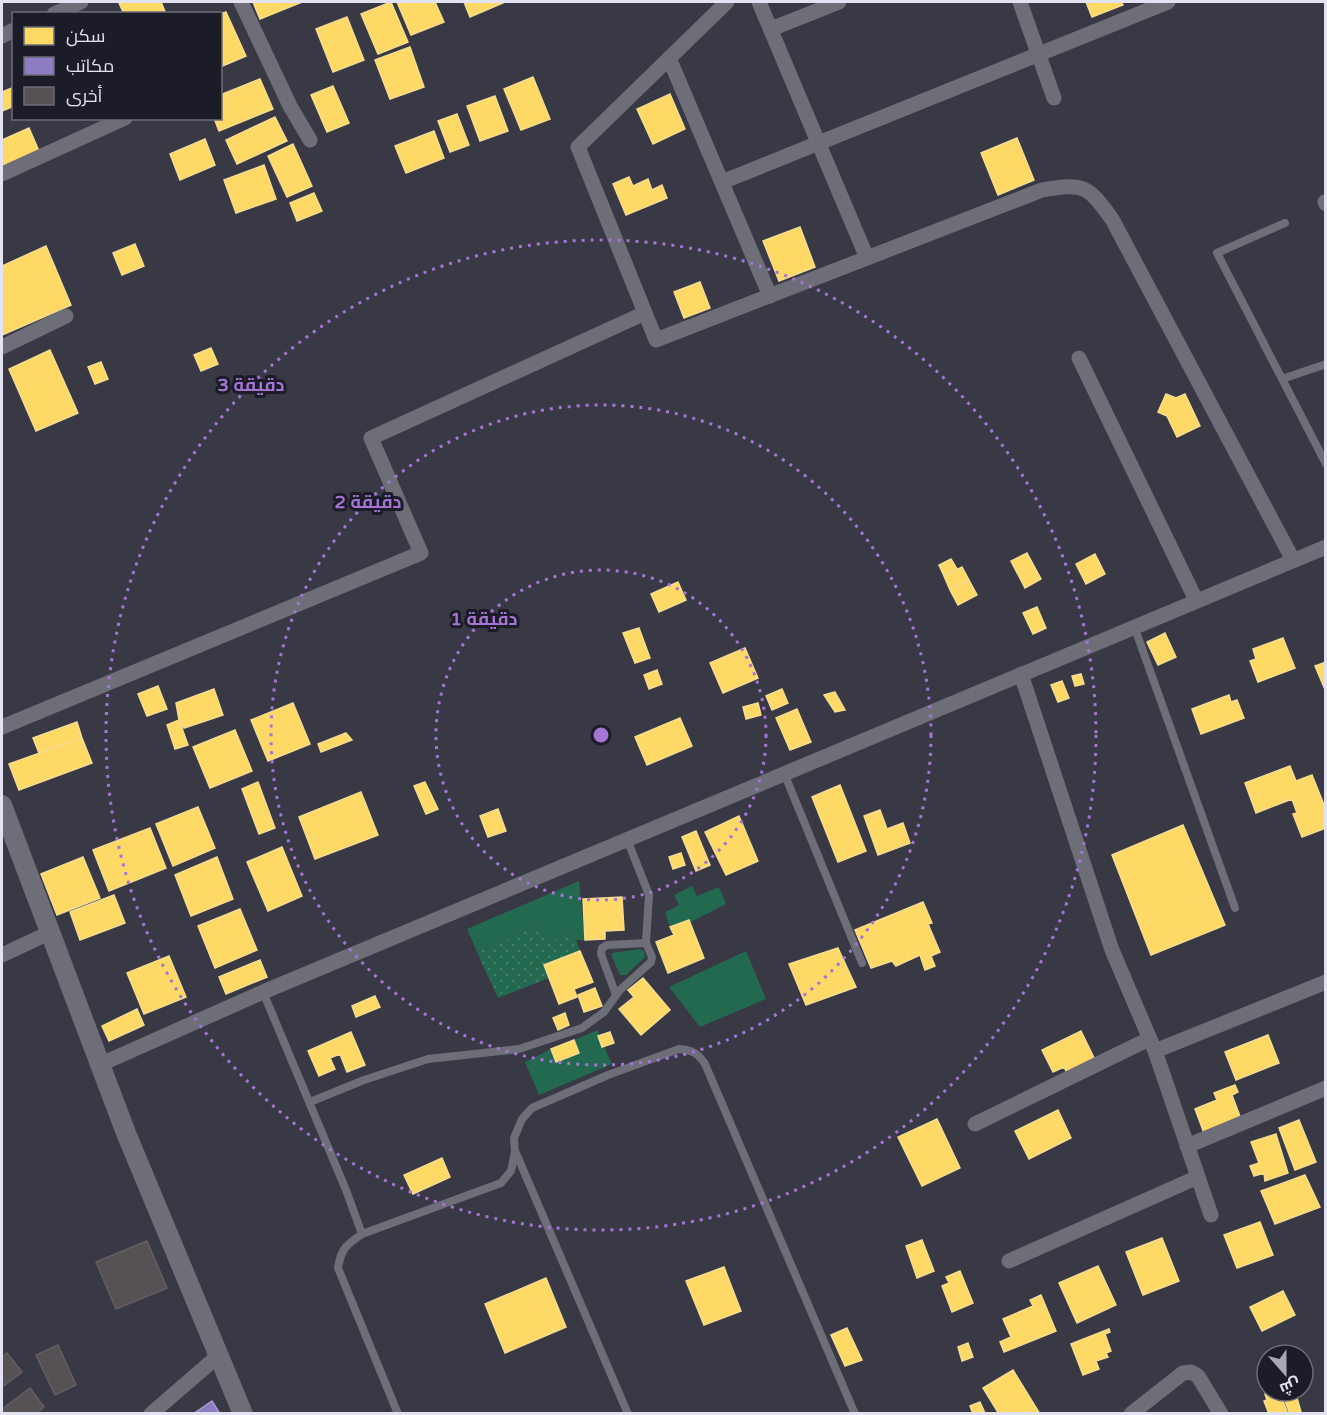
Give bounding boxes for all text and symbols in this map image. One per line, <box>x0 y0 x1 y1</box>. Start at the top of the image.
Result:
legend <box>12 12 222 120</box>
text: سكن <box>66 25 105 47</box>
text: مكاتب <box>66 55 114 77</box>
text: أخرى <box>66 85 103 107</box>
text: 3 دقيقة <box>218 374 285 396</box>
text: 2 دقيقة <box>335 491 402 513</box>
text: 1 دقيقة <box>451 608 518 630</box>
centre of rings <box>591 725 611 745</box>
north arrow <box>1255 1343 1315 1403</box>
text: ش <box>1277 1373 1303 1399</box>

